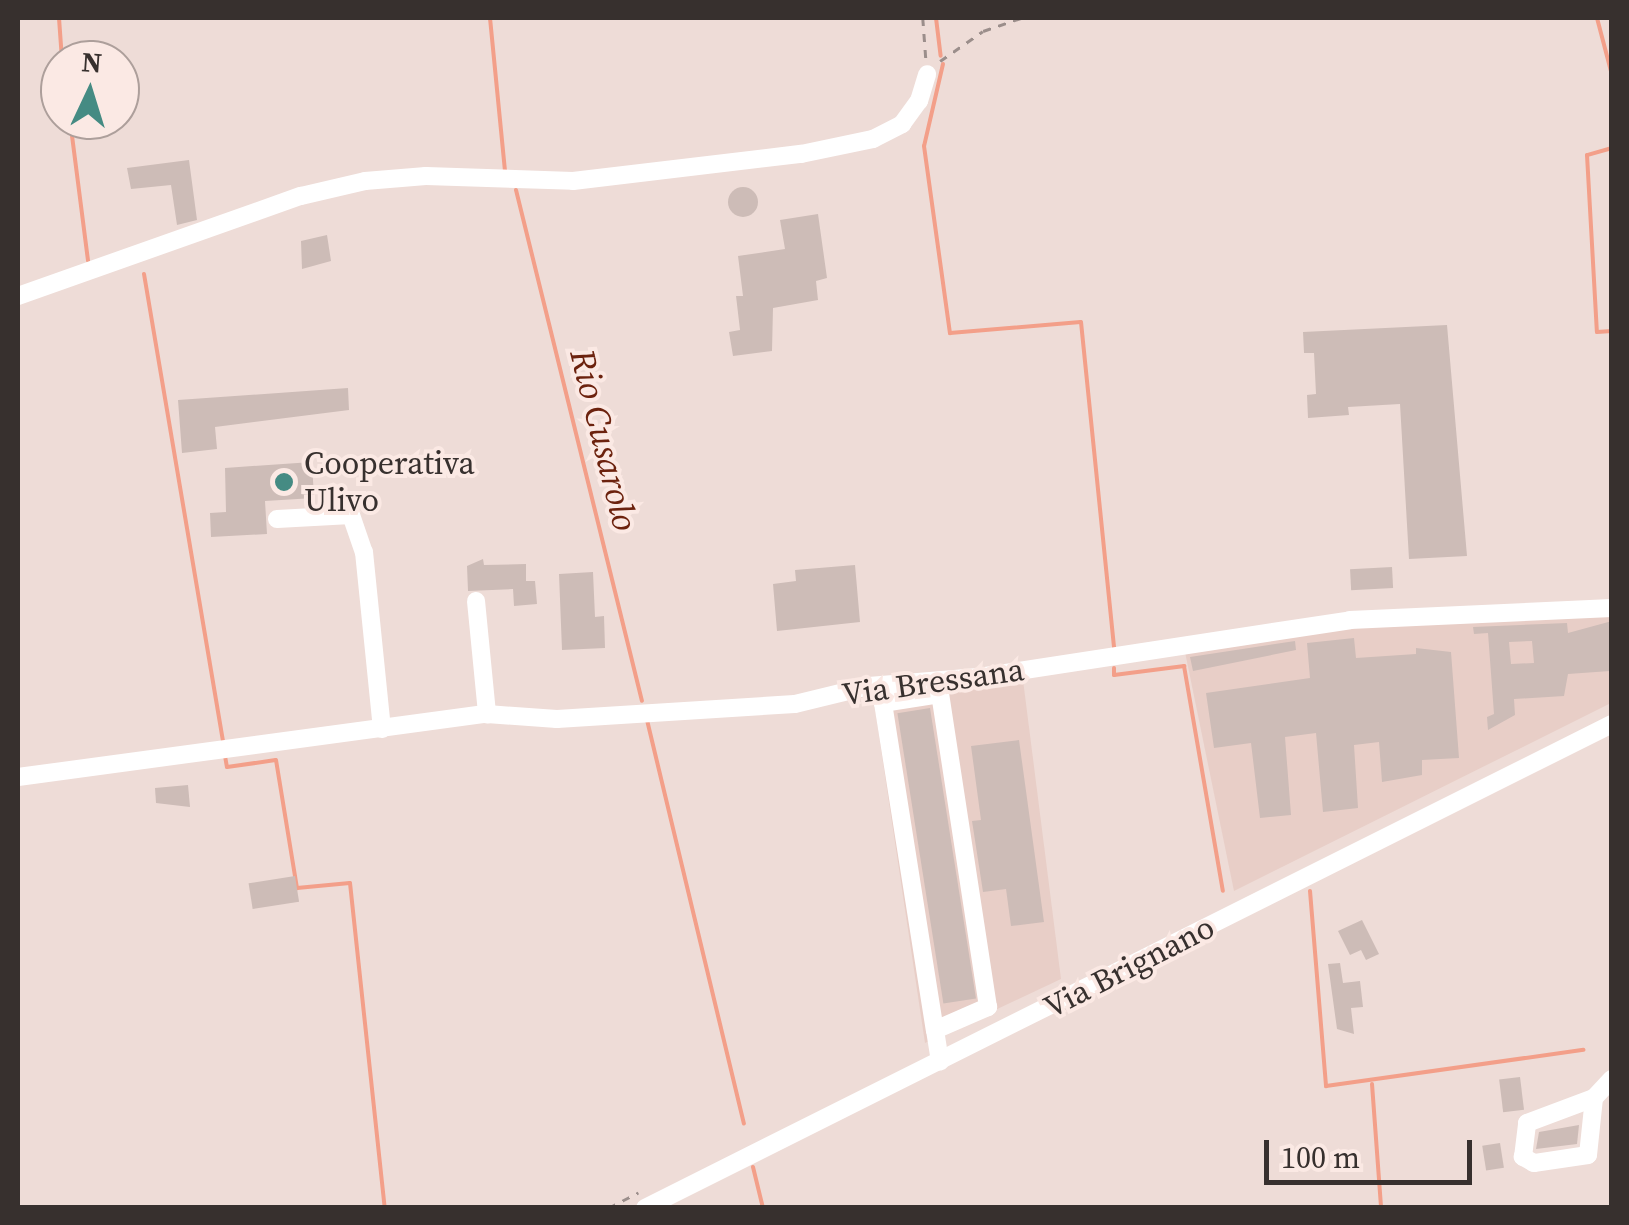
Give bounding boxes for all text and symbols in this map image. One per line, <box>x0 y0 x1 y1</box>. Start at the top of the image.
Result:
north arrow <box>40 40 140 140</box>
text: N <box>80 42 103 82</box>
water label: Rio Cusarolo <box>561 345 647 535</box>
place label: Cooperativa Ulivo <box>304 445 475 520</box>
marker: Cooperativa Ulivo <box>273 471 295 493</box>
street label: Via Bressana <box>840 650 1026 714</box>
street label: Via Brignano <box>1037 908 1221 1026</box>
scale bar <box>1269 1120 1476 1182</box>
text: 100 m <box>1281 1137 1360 1178</box>

